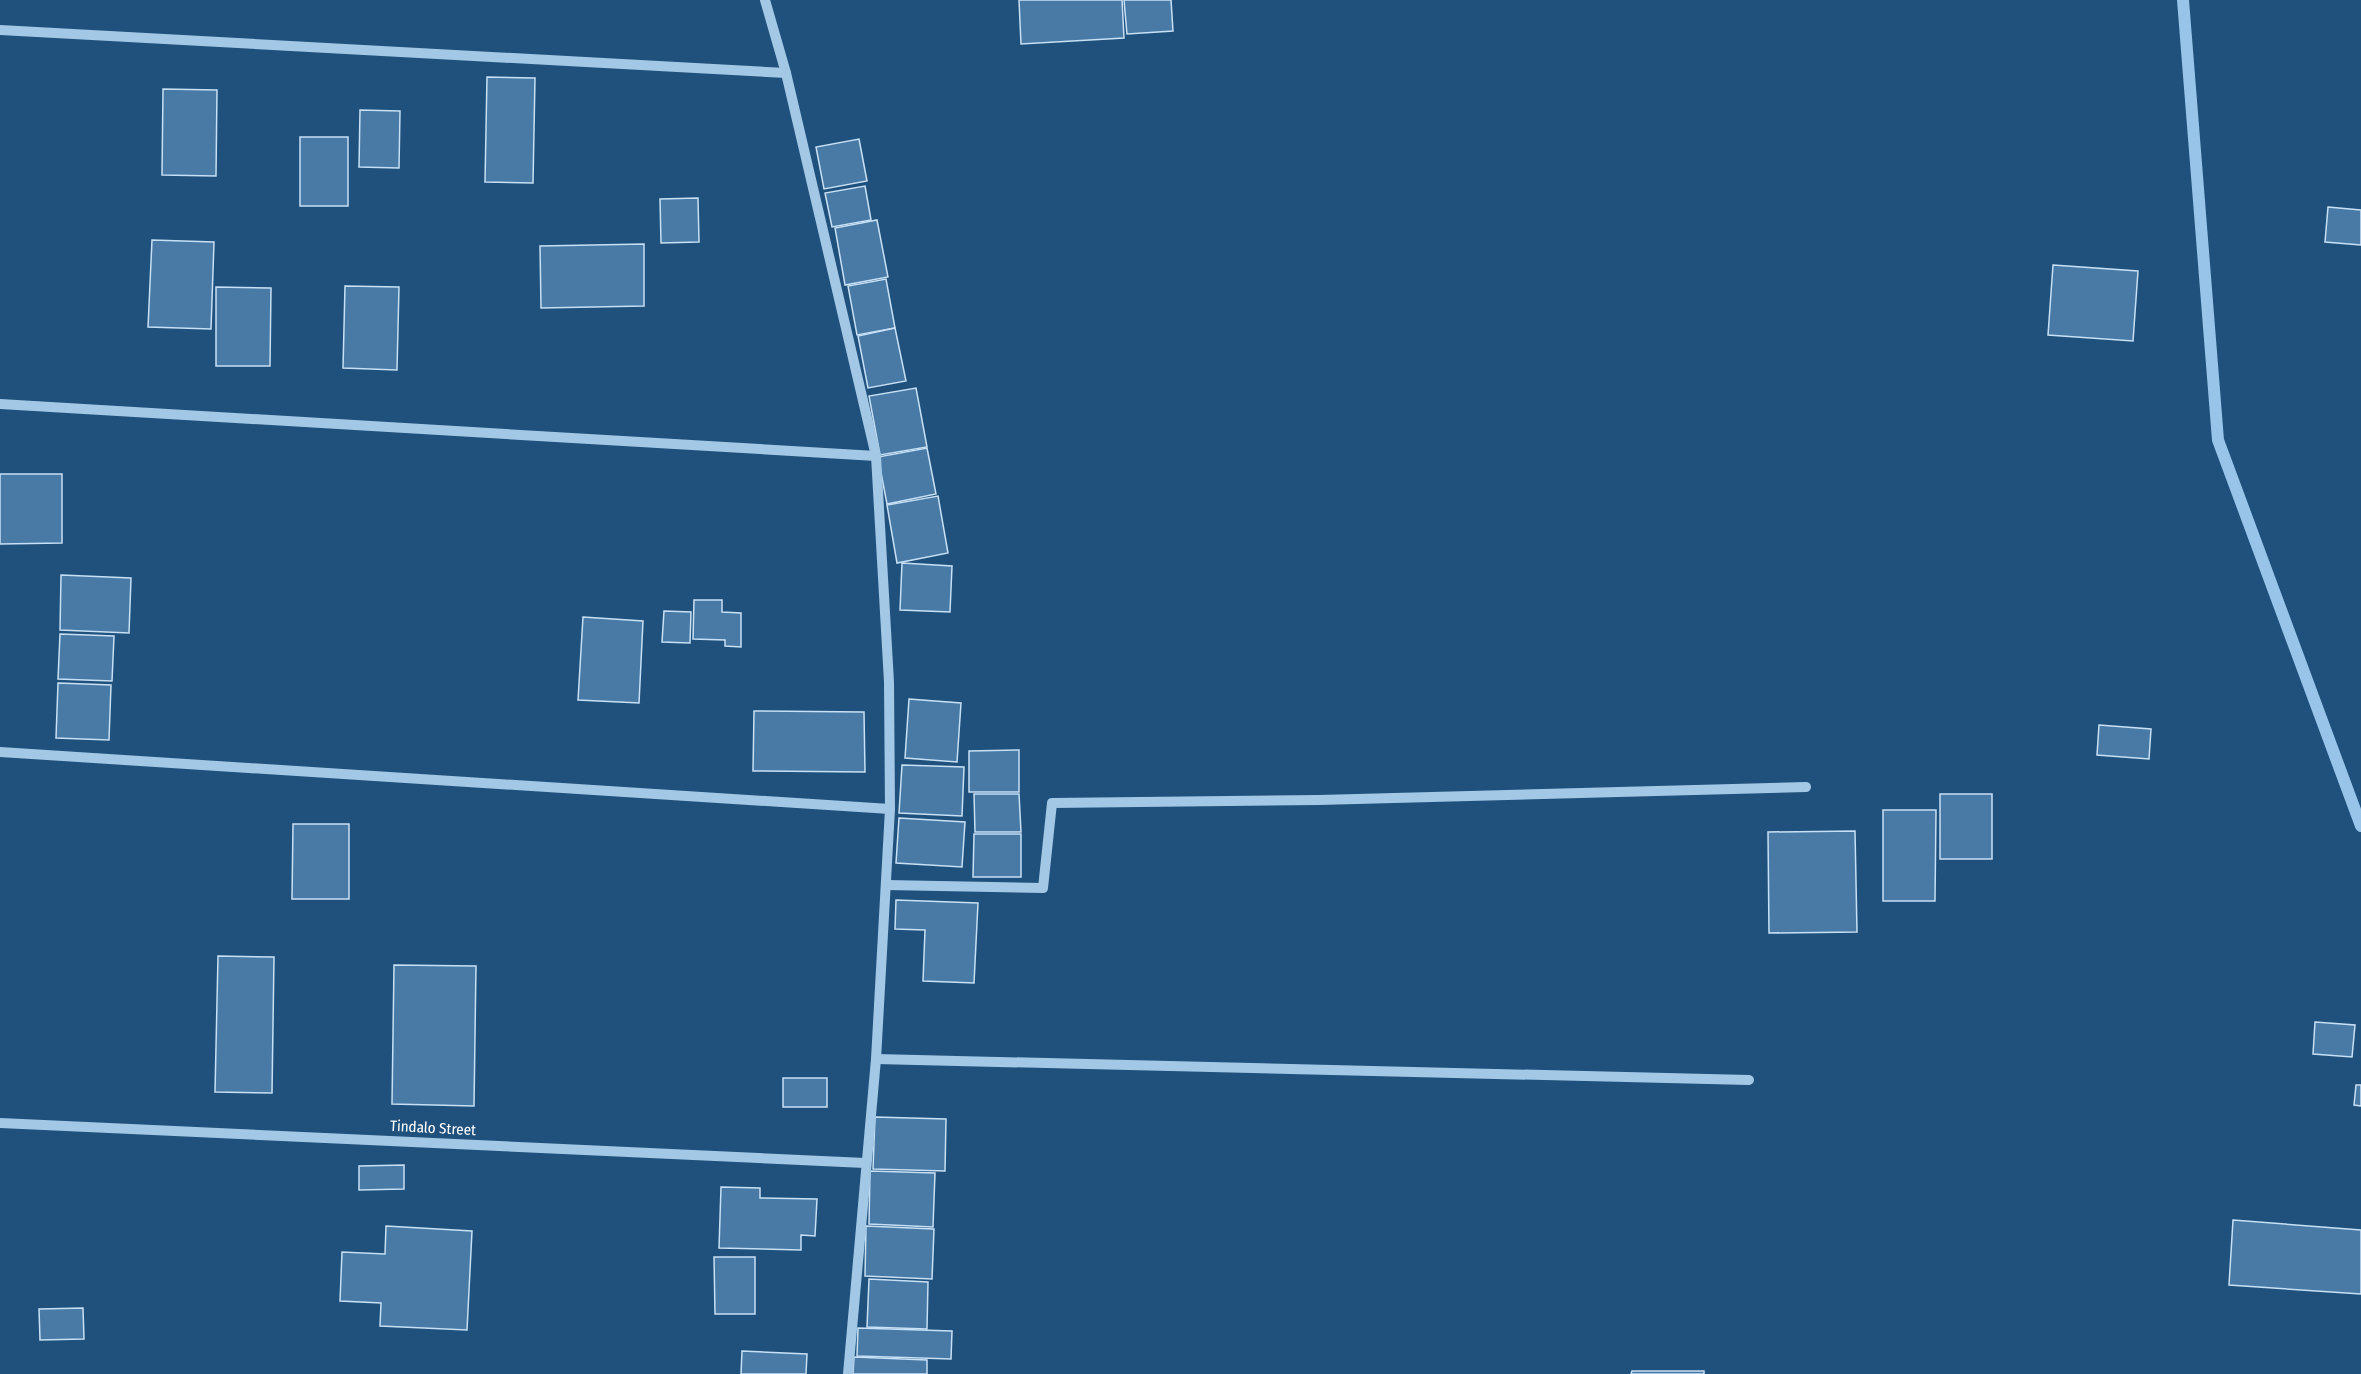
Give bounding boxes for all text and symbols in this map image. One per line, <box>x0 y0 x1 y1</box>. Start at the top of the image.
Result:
street label: Tindalo Street <box>390 1117 477 1139</box>

